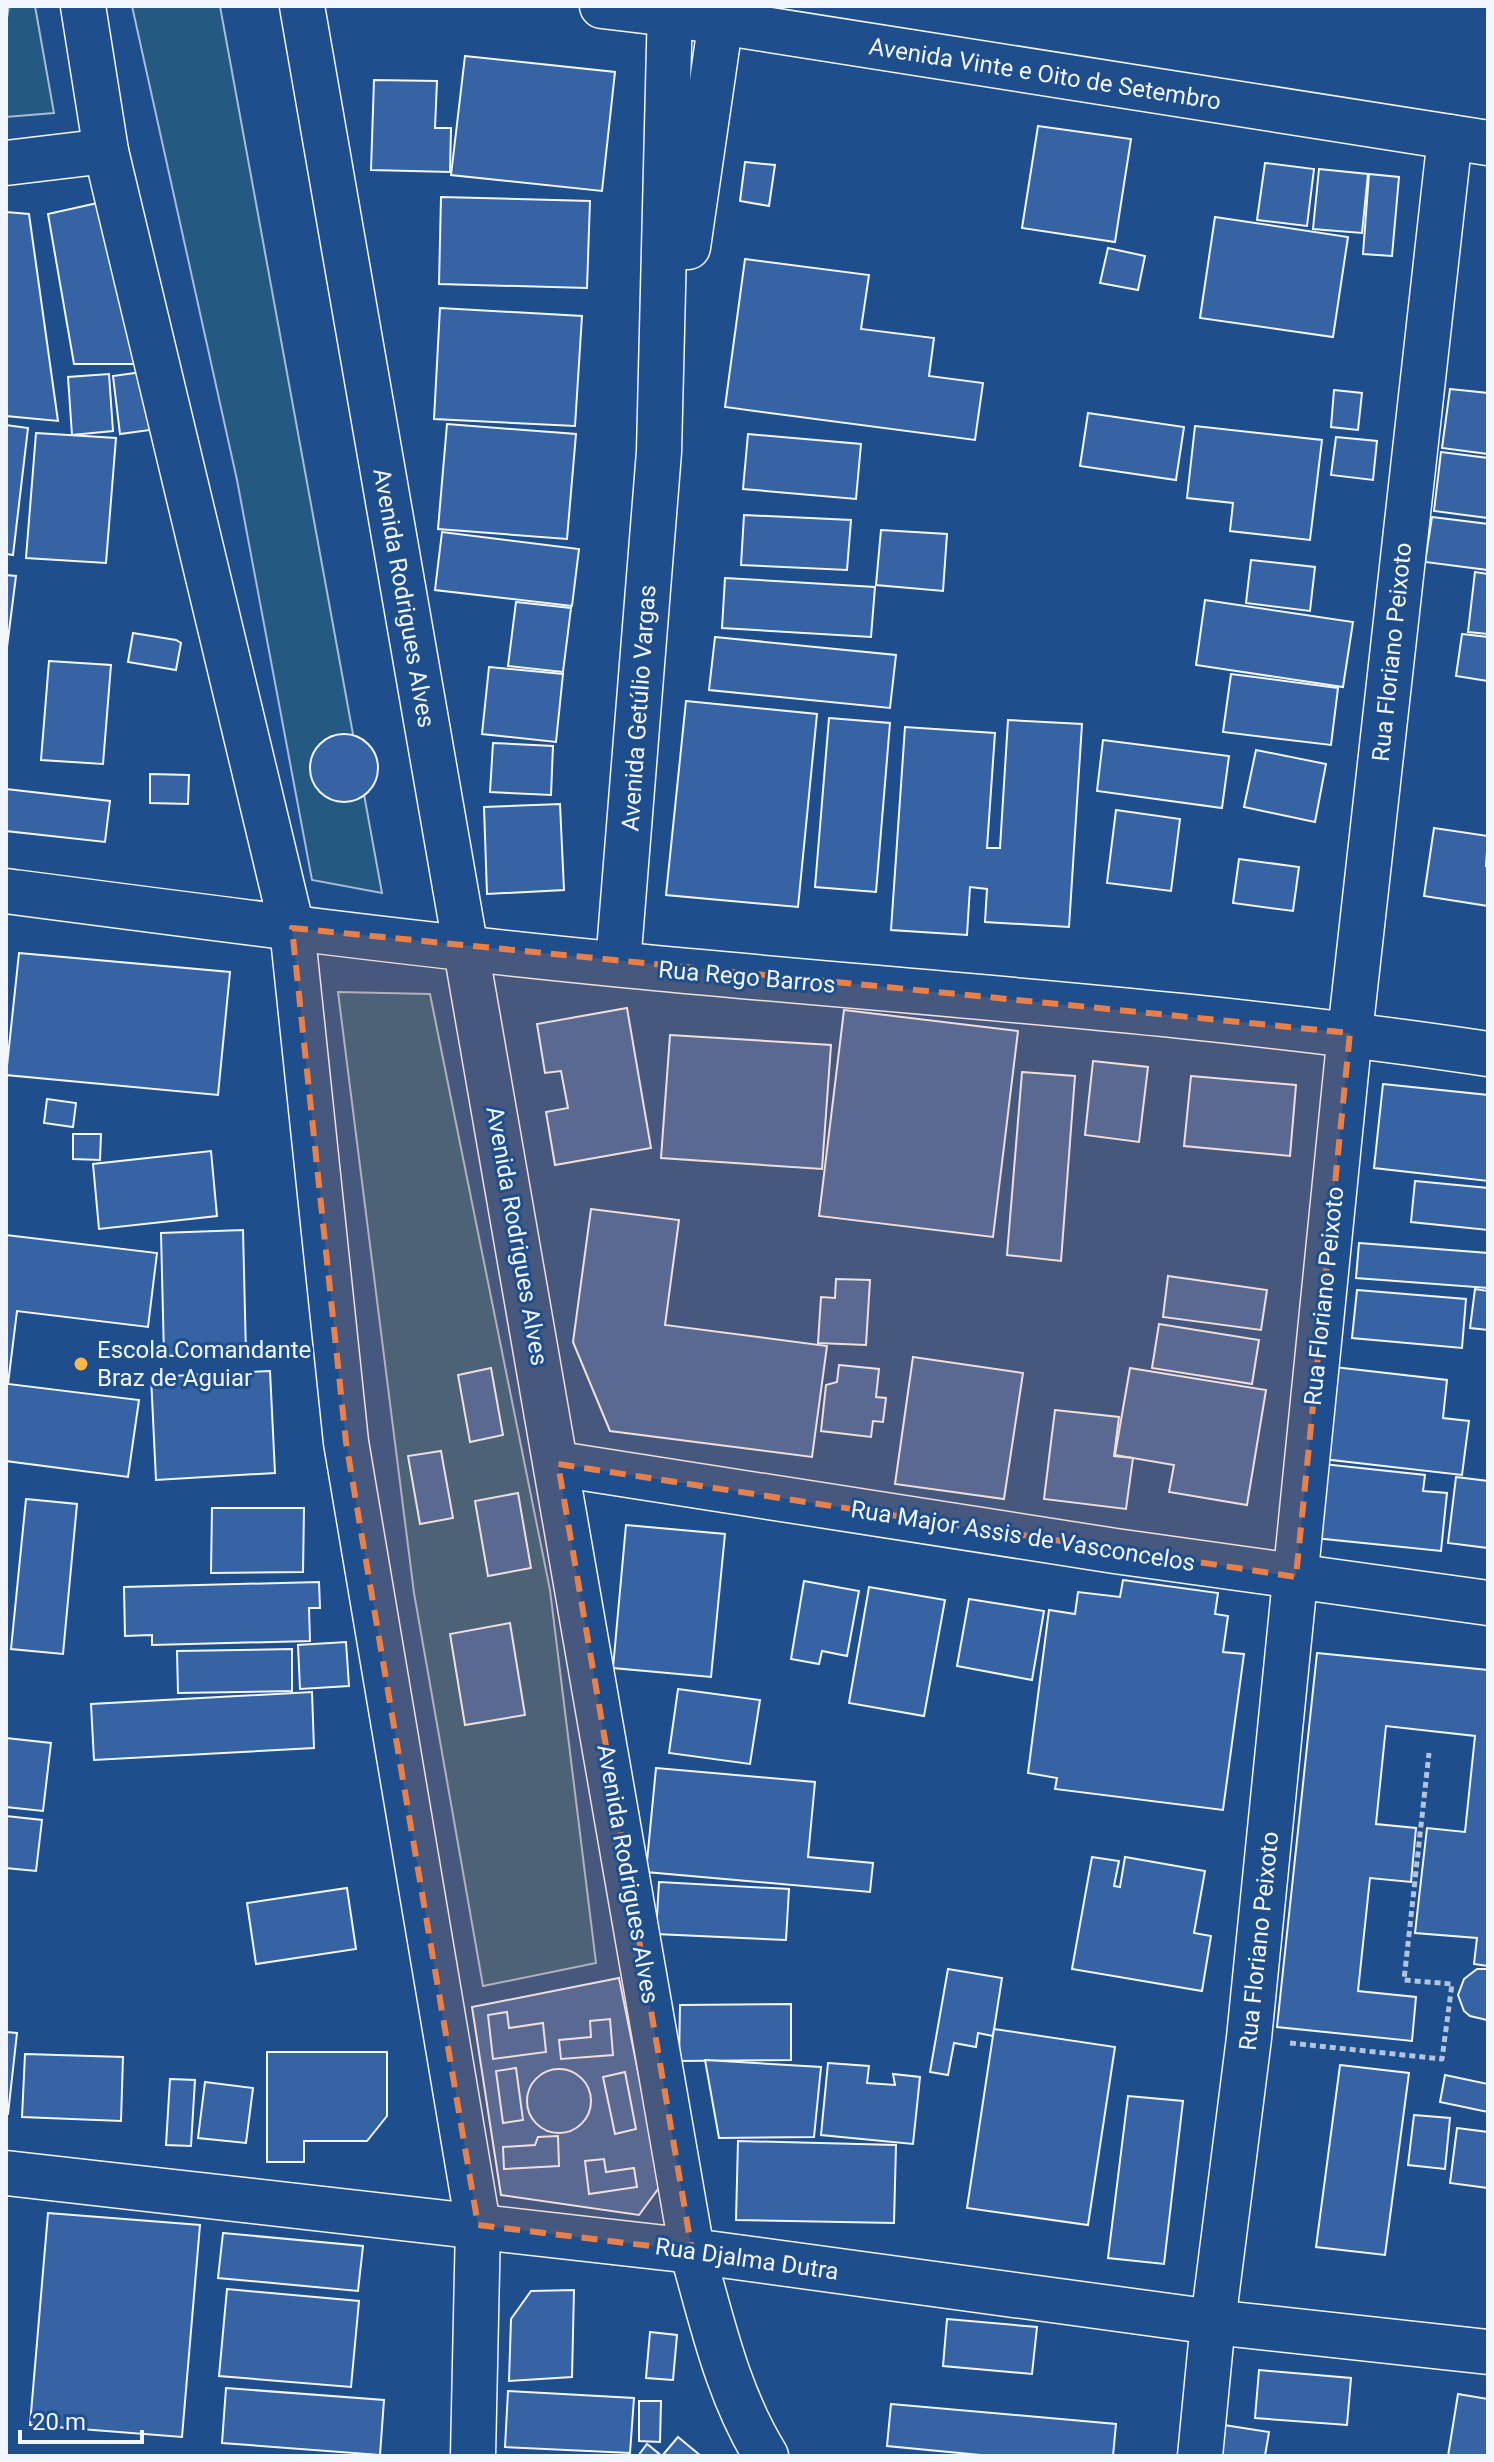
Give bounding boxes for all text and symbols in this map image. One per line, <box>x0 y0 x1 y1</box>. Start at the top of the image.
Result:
street label: Avenida Vinte e Oito de Setembro <box>867 32 1223 116</box>
street label: Avenida Rodrigues Alves <box>367 466 441 730</box>
street label: Rua Floriano Peixoto <box>1367 541 1417 763</box>
street label: Avenida Getúlio Vargas <box>616 584 662 832</box>
street label: Rua Rego Barros <box>657 955 837 999</box>
street label: Avenida Rodrigues Alves <box>480 1104 554 1368</box>
street label: Rua Floriano Peixoto <box>1299 1185 1349 1407</box>
place label: Escola Comandante Braz de Aguiar <box>97 1336 311 1392</box>
marker: Escola Comandante Braz de Aguiar <box>72 1355 90 1373</box>
street label: Rua Major Assis de Vasconcelos <box>849 1495 1197 1577</box>
street label: Avenida Rodrigues Alves <box>591 1742 665 2006</box>
street label: Rua Floriano Peixoto <box>1234 1830 1284 2052</box>
street label: Rua Djalma Dutra <box>653 2232 841 2286</box>
scale bar <box>20 2394 142 2444</box>
text: 20 m <box>32 2408 86 2436</box>

